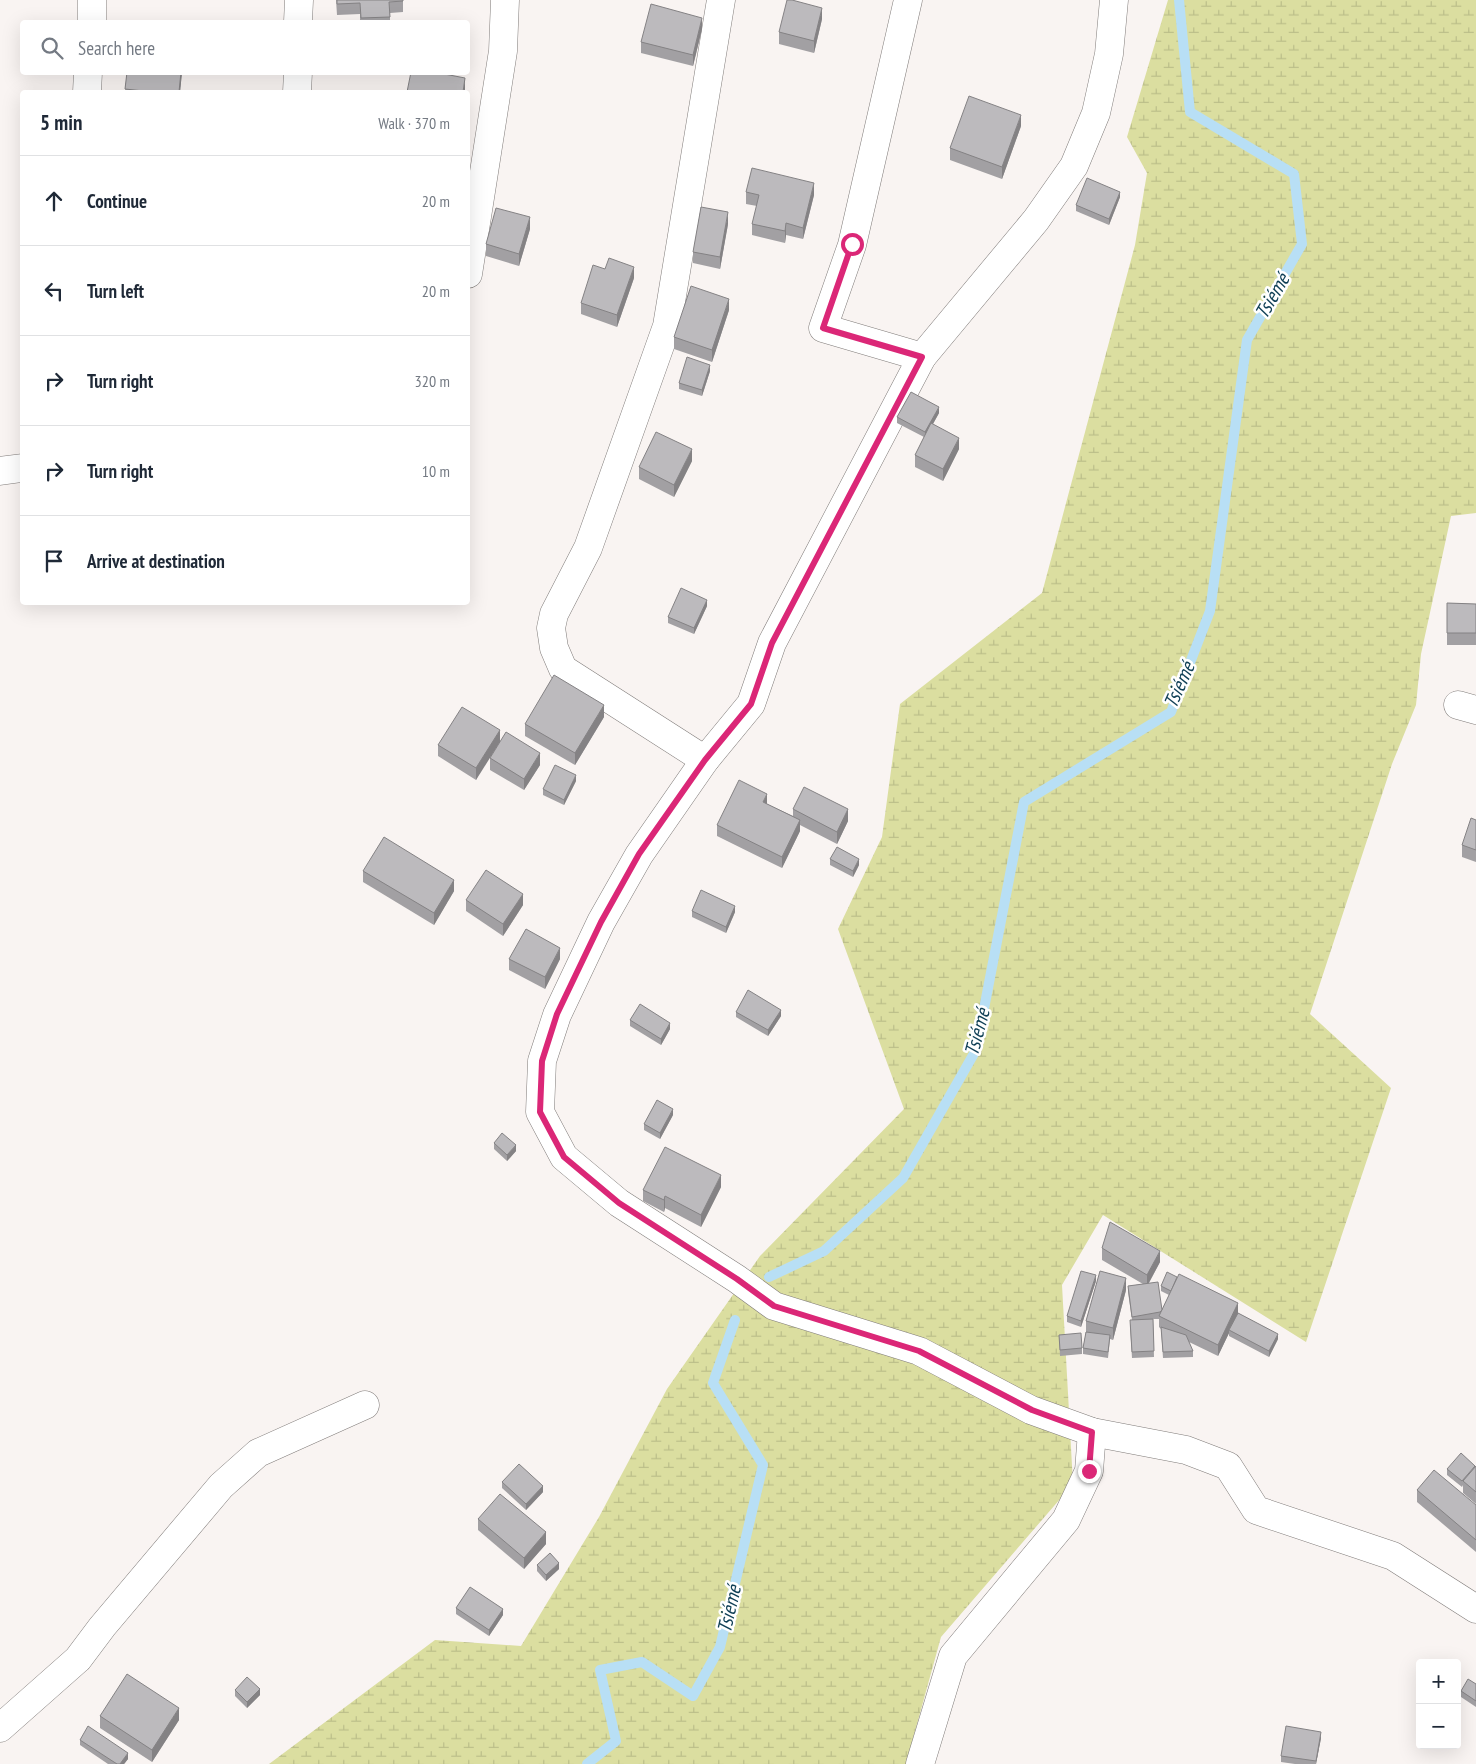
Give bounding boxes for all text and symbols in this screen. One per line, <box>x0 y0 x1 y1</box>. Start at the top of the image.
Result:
search box <box>20 20 470 75</box>
icon: search <box>38 34 66 62</box>
text: Search here <box>78 36 155 60</box>
text: 5 min <box>40 109 82 136</box>
text: Walk · 370 m <box>378 113 450 133</box>
icon: ahead <box>40 187 68 215</box>
text: Continue <box>87 189 147 213</box>
text: 20 m <box>422 191 450 211</box>
route start <box>841 233 864 256</box>
water label: Tsiémé <box>1249 267 1296 323</box>
icon: left <box>40 277 68 305</box>
text: Turn left <box>87 279 144 303</box>
text: 20 m <box>422 281 450 301</box>
icon: right <box>40 367 68 395</box>
text: Turn right <box>87 369 153 393</box>
text: 320 m <box>415 371 450 391</box>
icon: right <box>40 457 68 485</box>
text: Turn right <box>87 459 153 483</box>
text: 10 m <box>422 461 450 481</box>
icon: arrive <box>40 547 68 575</box>
text: Arrive at destination <box>87 549 225 573</box>
water label: Tsiémé <box>1157 656 1201 712</box>
water label: Tsiémé <box>958 1004 996 1058</box>
route end <box>1078 1460 1101 1483</box>
water label: Tsiémé <box>711 1581 747 1635</box>
map controls <box>1416 1659 1461 1749</box>
button: + <box>1416 1659 1461 1704</box>
button: − <box>1416 1704 1461 1749</box>

